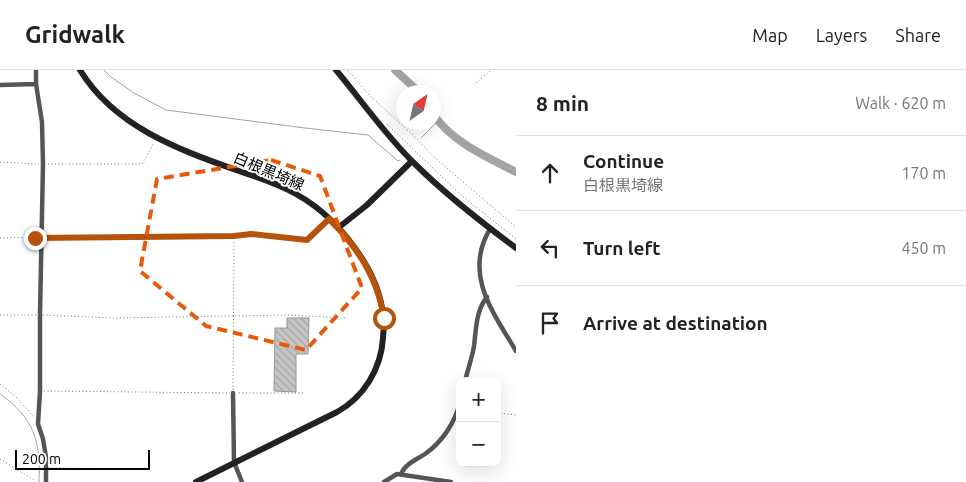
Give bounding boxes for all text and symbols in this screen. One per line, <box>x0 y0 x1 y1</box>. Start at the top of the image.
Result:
text: Gridwalk <box>25 21 125 48</box>
text: Map <box>752 25 788 45</box>
text: Layers <box>816 25 867 45</box>
text: Share <box>895 25 941 45</box>
north arrow <box>396 85 441 130</box>
text: 8 min <box>536 91 589 115</box>
text: Walk · 620 m <box>855 94 946 112</box>
street label: 白根黒埼線 <box>231 149 307 193</box>
text: Continue <box>583 150 664 172</box>
icon: ahead <box>536 159 564 187</box>
text: 170 m <box>901 164 946 182</box>
text: 白根黒埼線 <box>583 176 663 194</box>
route end <box>24 227 47 250</box>
icon: left <box>536 234 564 262</box>
text: Turn left <box>583 237 661 259</box>
text: 450 m <box>901 239 946 257</box>
route start <box>373 307 396 330</box>
icon: arrive <box>536 309 564 337</box>
text: Arrive at destination <box>583 312 768 334</box>
map controls <box>456 377 501 467</box>
button: + <box>456 377 501 422</box>
button: − <box>456 422 501 467</box>
scale bar <box>15 447 150 470</box>
text: 200 m <box>22 451 61 467</box>

